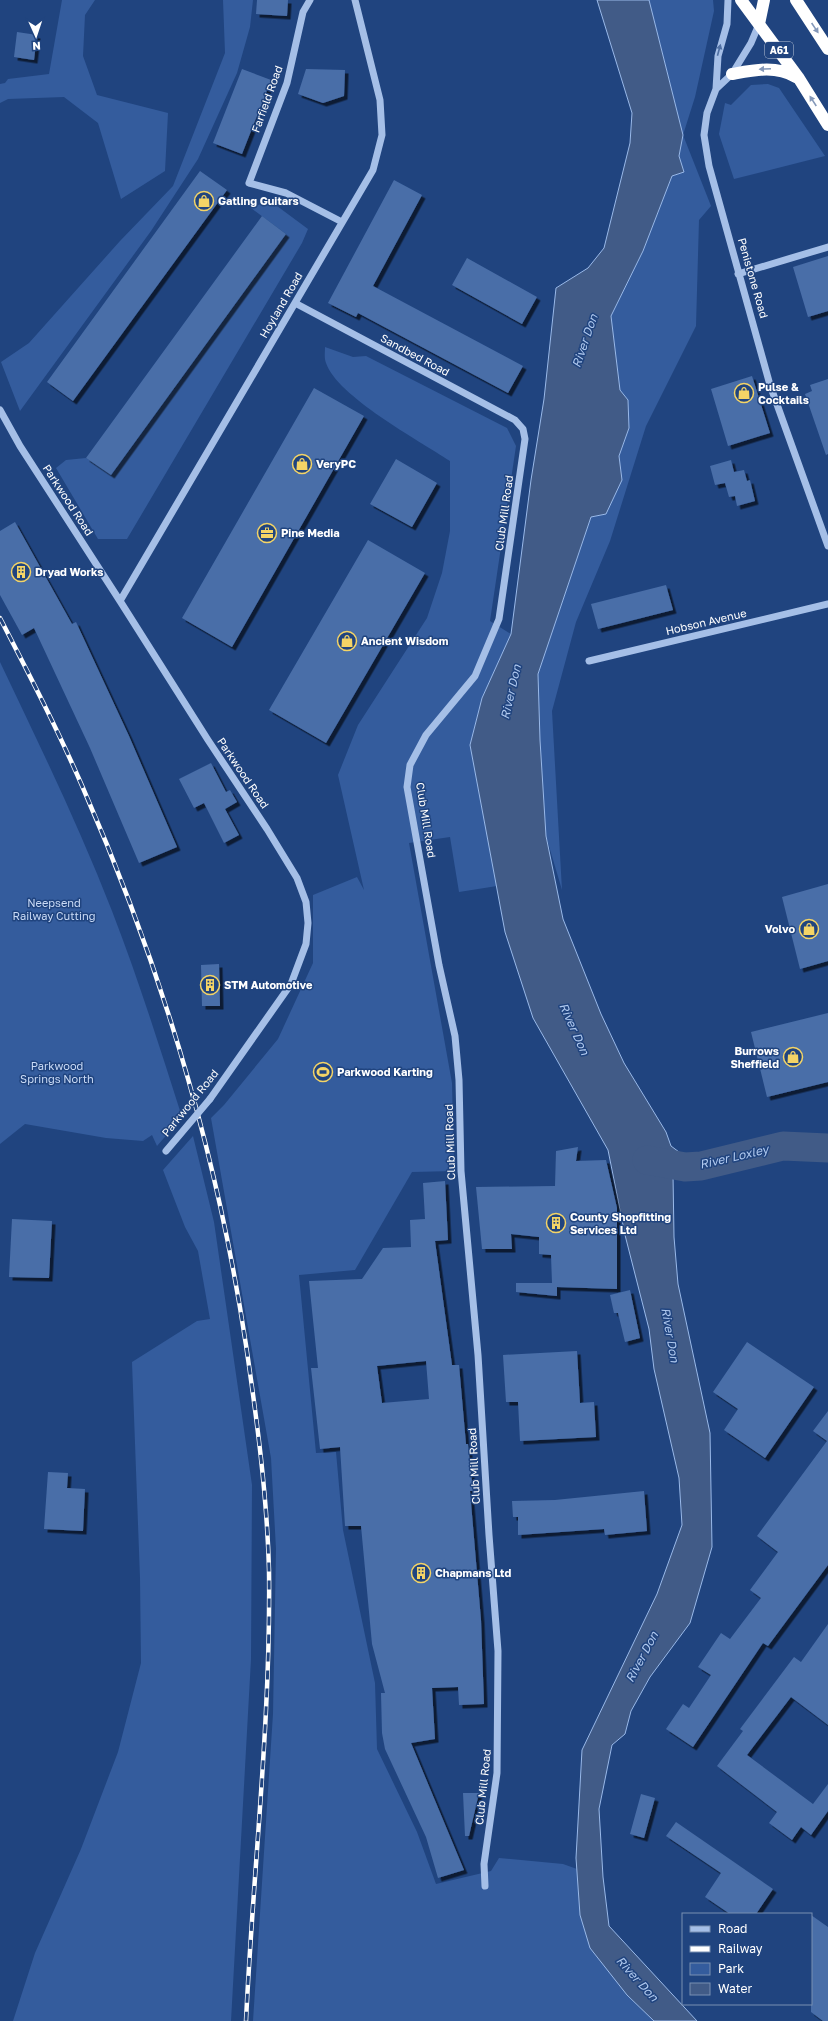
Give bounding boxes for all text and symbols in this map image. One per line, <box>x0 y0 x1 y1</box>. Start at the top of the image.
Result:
north arrow <box>16 16 56 56</box>
one-way arrow <box>811 23 819 33</box>
text: N <box>32 40 41 53</box>
road number: A61 <box>765 42 793 58</box>
one-way arrow <box>717 44 723 57</box>
street label: Farfield Road <box>248 64 285 134</box>
one-way arrow <box>758 66 771 72</box>
one-way arrow <box>809 96 817 106</box>
shop icon: Gatling Guitars <box>193 190 215 212</box>
place label: Gatling Guitars <box>218 194 299 207</box>
street label: Penistone Road <box>736 236 771 319</box>
street label: Hoyland Road <box>256 270 305 340</box>
water label: River Don <box>568 312 601 370</box>
street label: Sandbed Road <box>378 331 452 378</box>
place label: Pulse & Cocktails <box>758 380 809 406</box>
shop icon: Pulse & Cocktails <box>733 382 755 404</box>
shop icon: VeryPC <box>291 453 313 475</box>
place label: VeryPC <box>316 457 356 470</box>
street label: Parkwood Road <box>41 462 96 538</box>
street label: Club Mill Road <box>492 474 515 552</box>
office icon: Pine Media <box>256 522 278 544</box>
place label: Pine Media <box>281 526 340 539</box>
building icon: Dryad Works <box>10 561 32 583</box>
place label: Dryad Works <box>35 565 103 578</box>
street label: Hobson Avenue <box>664 606 748 637</box>
shop icon: Ancient Wisdom <box>336 630 358 652</box>
place label: Ancient Wisdom <box>361 634 449 647</box>
water label: River Don <box>497 663 524 721</box>
street label: Parkwood Road <box>215 735 272 811</box>
street label: Club Mill Road <box>414 781 439 859</box>
park label: Neepsend Railway Cutting <box>13 896 95 922</box>
shop icon: Volvo <box>798 918 820 940</box>
place label: Volvo <box>765 922 795 935</box>
building icon: STM Automotive <box>199 974 221 996</box>
place label: STM Automotive <box>224 978 313 991</box>
water label: River Don <box>556 1000 593 1058</box>
place label: Burrows Sheffield <box>730 1044 779 1070</box>
shop icon: Burrows Sheffield <box>782 1046 804 1068</box>
park label: Parkwood Springs North <box>20 1059 94 1085</box>
sports icon: Parkwood Karting <box>312 1061 334 1083</box>
place label: Parkwood Karting <box>337 1065 433 1078</box>
street label: Parkwood Road <box>159 1067 221 1139</box>
street label: Club Mill Road <box>442 1104 457 1180</box>
water label: River Loxley <box>698 1141 772 1172</box>
place label: County Shopfitting Services Ltd <box>570 1210 671 1236</box>
building icon: County Shopfitting Services Ltd <box>545 1212 567 1234</box>
water label: River Don <box>658 1306 683 1364</box>
street label: Club Mill Road <box>465 1428 482 1504</box>
building icon: Chapmans Ltd <box>410 1562 432 1584</box>
place label: Chapmans Ltd <box>435 1566 512 1579</box>
water label: River Don <box>622 1628 661 1685</box>
street label: Club Mill Road <box>472 1748 493 1826</box>
legend <box>682 1913 812 2005</box>
text: Road <box>718 1921 747 1936</box>
text: Railway <box>718 1941 763 1956</box>
water label: River Don <box>613 1953 662 2005</box>
text: Park <box>718 1961 744 1976</box>
text: Water <box>718 1981 752 1996</box>

